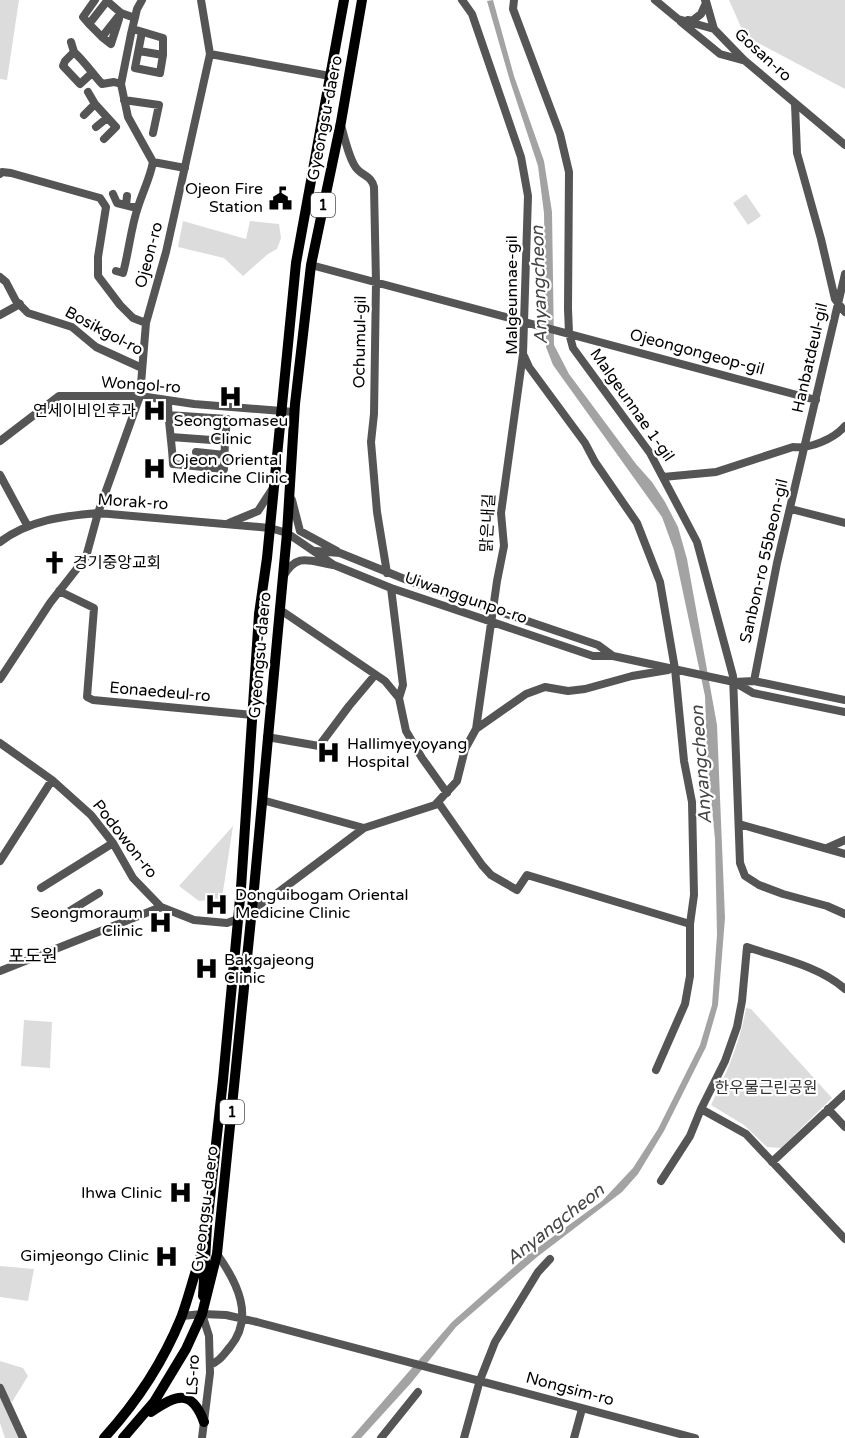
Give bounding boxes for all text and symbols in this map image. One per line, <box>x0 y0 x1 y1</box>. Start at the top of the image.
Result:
street label: Gosan-ro <box>730 24 796 86</box>
street label: Gyeongsu-daero <box>303 54 347 182</box>
place label: Ojeon Fire Station <box>185 179 263 217</box>
public building icon: Ojeon Fire Station <box>268 185 294 211</box>
road number: 1 <box>311 193 335 217</box>
street label: Ojeon-ro <box>131 220 167 290</box>
water label: Anyangcheon <box>526 224 552 345</box>
street label: Malgeunnae-gil <box>502 235 522 355</box>
street label: Ochumul-gil <box>349 296 371 388</box>
street label: Hanbatdeul-gil <box>788 301 832 415</box>
street label: Bosikgol-ro <box>61 302 147 360</box>
street label: Ojeongongeop-gil <box>627 324 767 380</box>
street label: Malgeunnae 1-gil <box>585 345 679 465</box>
street label: Wongol-ro <box>100 372 182 398</box>
hospital icon: Seongtomaseu Clinic <box>218 383 244 409</box>
hospital icon: 연세이비인후과 <box>141 398 167 424</box>
place label: 연세이비인후과 <box>33 401 136 421</box>
place label: Seongtomaseu Clinic <box>174 411 288 449</box>
place label: Ojeon Oriental Medicine Clinic <box>172 450 287 488</box>
hospital icon: Ojeon Oriental Medicine Clinic <box>141 456 167 482</box>
street label: Sanbon-ro 55beon-gil <box>735 477 793 645</box>
street label: Morak-ro <box>97 490 169 514</box>
street label: 맑은내길 <box>476 493 500 553</box>
church icon: 경기중앙교회 <box>42 550 68 576</box>
place label: 경기중앙교회 <box>73 553 161 573</box>
street label: Uiwanggunpo-ro <box>402 568 530 628</box>
street label: Gyeongsu-daero <box>245 591 275 719</box>
street label: Eonaedeul-ro <box>109 678 211 706</box>
water label: Anyangcheon <box>686 704 716 825</box>
place label: Hallimyeyoyang Hospital <box>347 734 467 772</box>
hospital icon: Hallimyeyoyang Hospital <box>316 740 342 766</box>
street label: Podowon-ro <box>88 796 162 882</box>
place label: Donguibogam Oriental Medicine Clinic <box>235 885 408 923</box>
hospital icon: Donguibogam Oriental Medicine Clinic <box>204 891 230 917</box>
place label: Seongmoraum Clinic <box>31 903 143 941</box>
hospital icon: Seongmoraum Clinic <box>148 909 174 935</box>
district label: 포도원 <box>8 945 58 967</box>
place label: Bakgajeong Clinic <box>224 950 314 988</box>
hospital icon: Bakgajeong Clinic <box>193 956 219 982</box>
park label: 한우물근린공원 <box>714 1078 818 1098</box>
road number: 1 <box>220 1100 244 1124</box>
street label: Gyeongsu-daero <box>187 1145 223 1273</box>
water label: Anyangcheon <box>501 1178 609 1269</box>
hospital icon: Ihwa Clinic <box>167 1180 193 1206</box>
place label: Ihwa Clinic <box>81 1183 162 1203</box>
hospital icon: Gimjeongo Clinic <box>154 1243 180 1269</box>
place label: Gimjeongo Clinic <box>20 1246 149 1266</box>
street label: LS-ro <box>182 1354 204 1396</box>
street label: Nongsim-ro <box>524 1368 616 1410</box>

